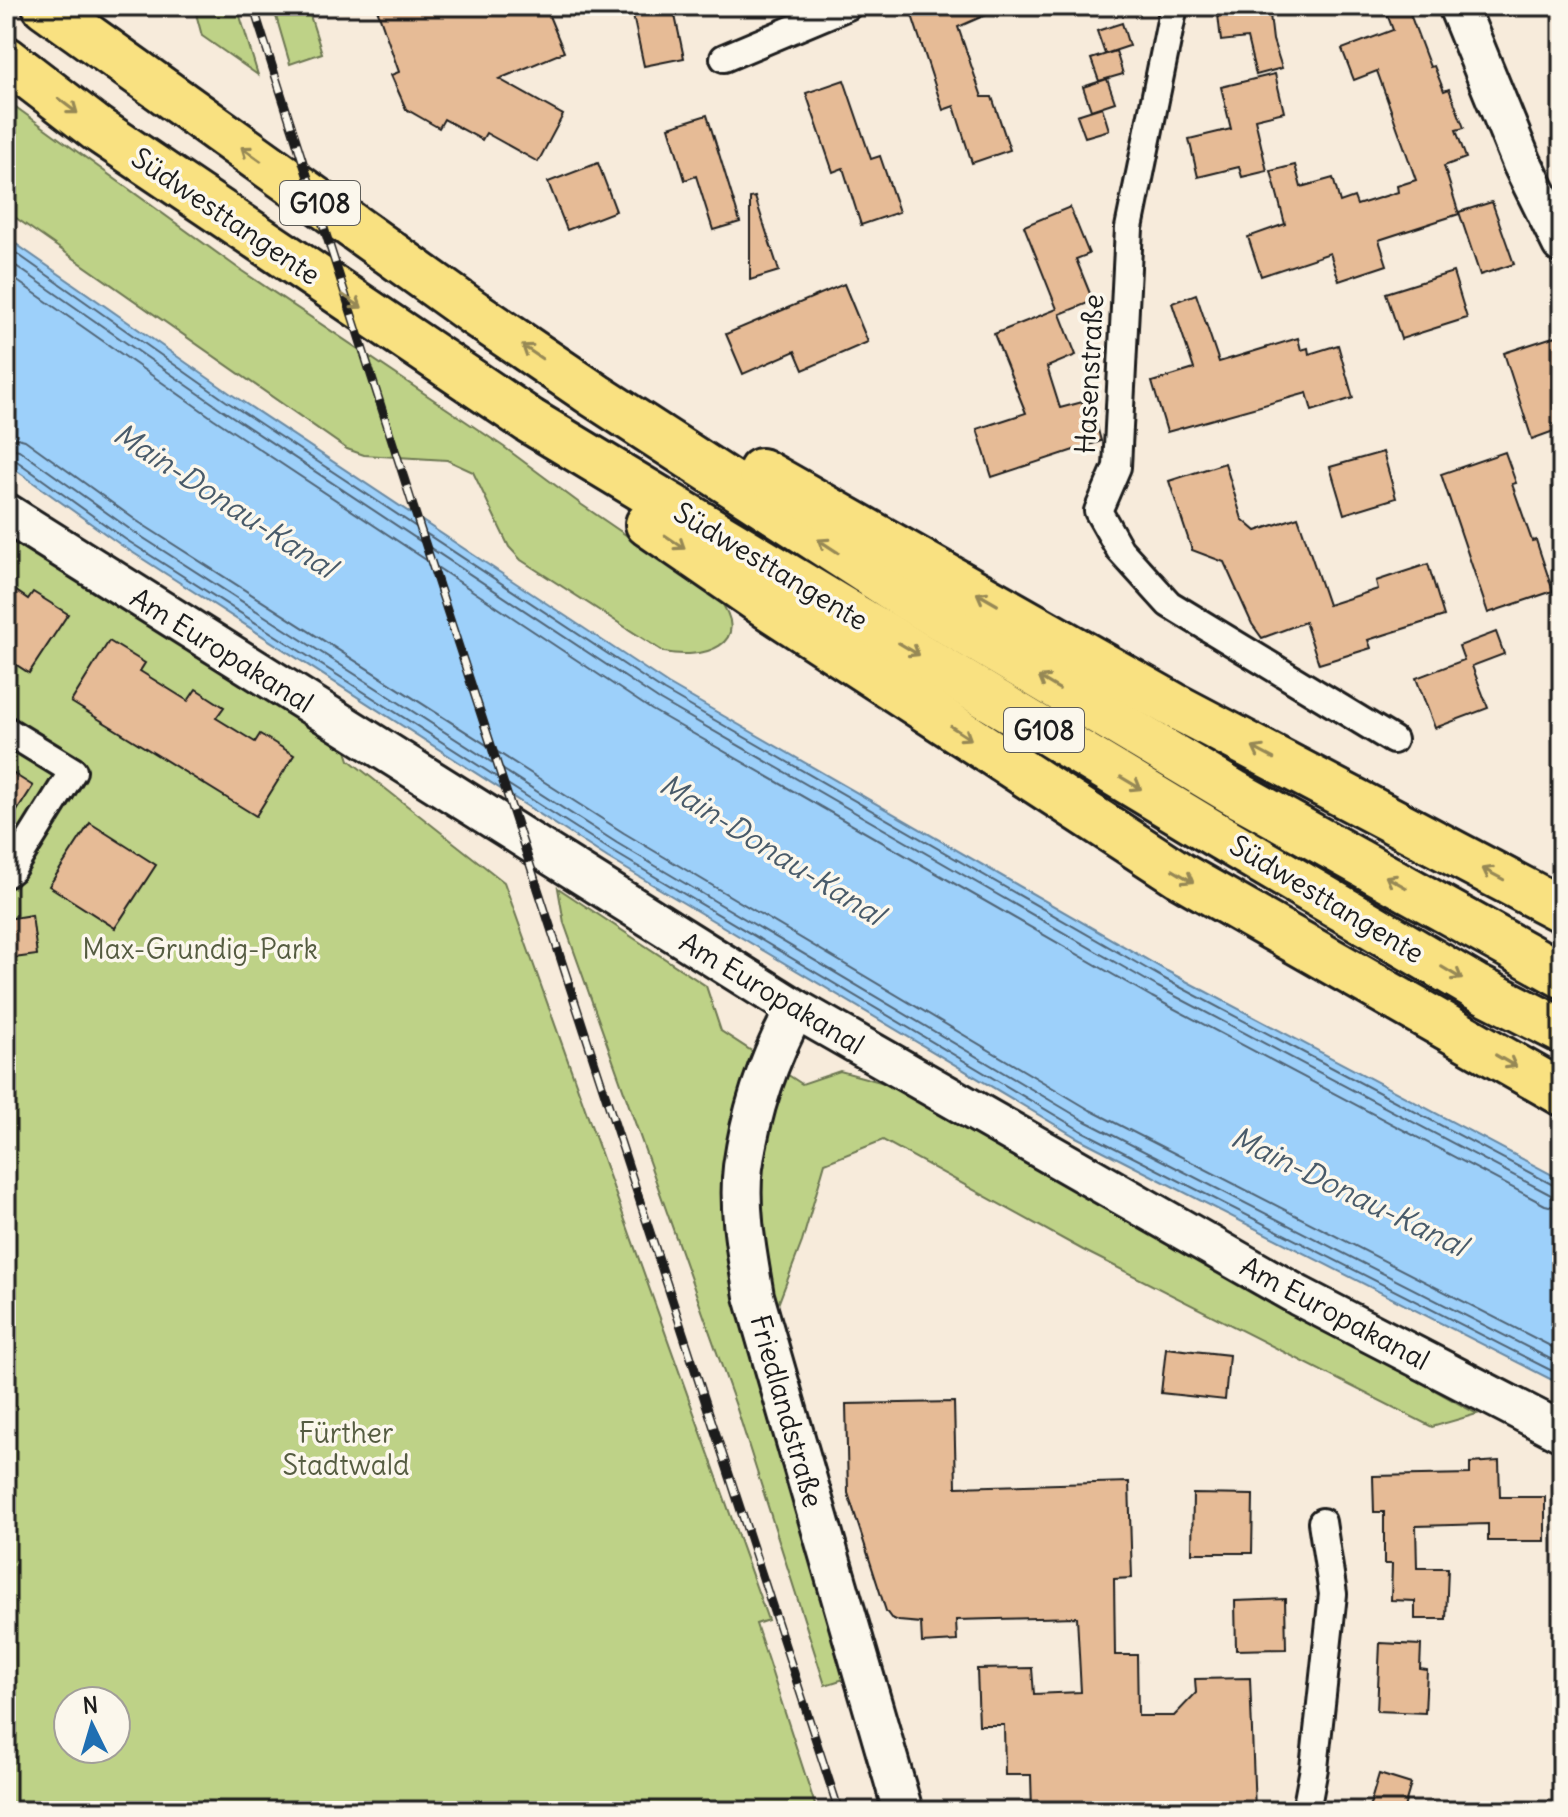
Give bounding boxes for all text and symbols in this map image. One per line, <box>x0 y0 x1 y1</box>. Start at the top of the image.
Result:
one-way arrow <box>57 98 78 115</box>
street label: Südwesttangente <box>125 140 327 292</box>
one-way arrow <box>241 146 263 162</box>
road number: G108 <box>280 181 360 225</box>
one-way arrow <box>340 293 362 309</box>
street label: Hasenstraße <box>1067 293 1111 455</box>
one-way arrow <box>521 344 544 360</box>
water label: Main-Donau-Kanal <box>107 414 347 588</box>
street label: Südwesttangente <box>667 494 875 638</box>
one-way arrow <box>663 534 685 551</box>
one-way arrow <box>817 538 840 554</box>
street label: Am Europakanal <box>124 579 320 721</box>
one-way arrow <box>976 591 999 607</box>
one-way arrow <box>897 641 920 657</box>
one-way arrow <box>1038 674 1061 690</box>
road number: G108 <box>1004 708 1084 752</box>
one-way arrow <box>949 725 972 741</box>
one-way arrow <box>1252 744 1275 760</box>
water label: Main-Donau-Kanal <box>653 765 895 935</box>
one-way arrow <box>1120 775 1142 791</box>
street label: Südwesttangente <box>1223 827 1431 971</box>
one-way arrow <box>1482 866 1505 882</box>
one-way arrow <box>1171 868 1194 884</box>
one-way arrow <box>1385 874 1408 890</box>
street label: Am Europakanal <box>673 924 871 1062</box>
park label: Max-Grundig-Park <box>82 931 318 967</box>
one-way arrow <box>1439 966 1463 981</box>
one-way arrow <box>1494 1053 1517 1069</box>
water label: Main-Donau-Kanal <box>1225 1118 1477 1266</box>
street label: Am Europakanal <box>1234 1248 1436 1378</box>
street label: Friedlandstraße <box>742 1311 832 1511</box>
park label: Fürther Stadtwald <box>282 1415 410 1483</box>
north arrow <box>52 1685 132 1765</box>
text: N <box>81 1690 99 1720</box>

